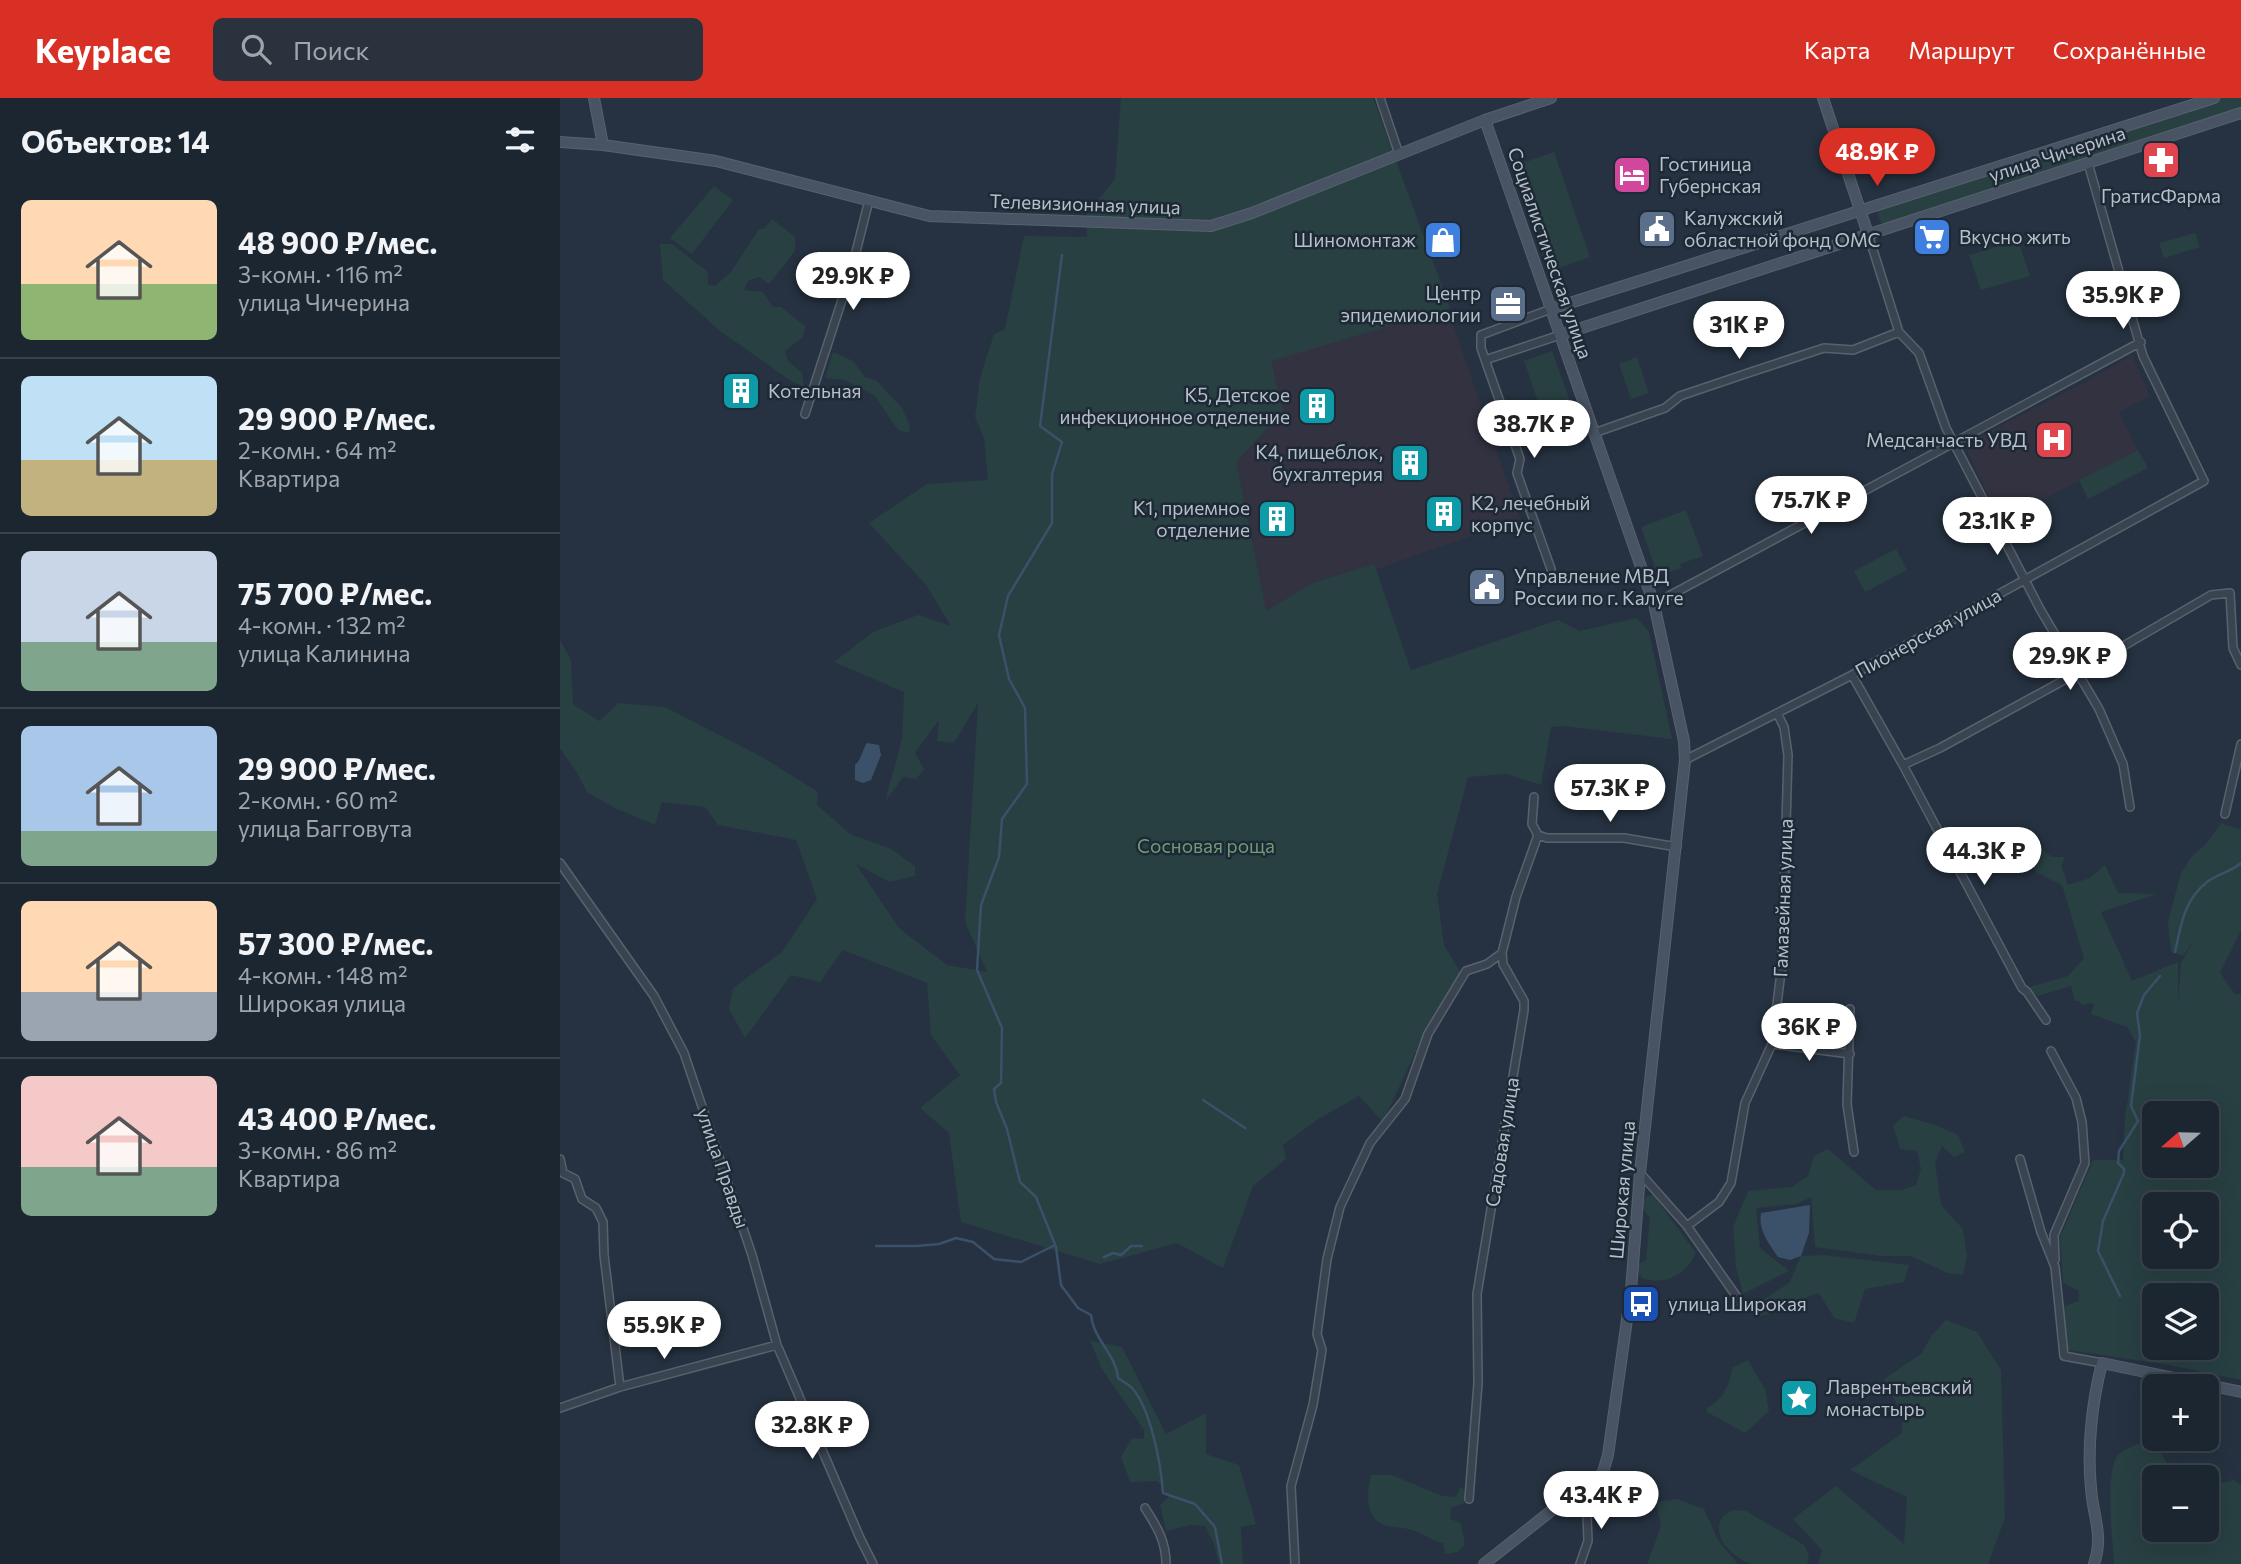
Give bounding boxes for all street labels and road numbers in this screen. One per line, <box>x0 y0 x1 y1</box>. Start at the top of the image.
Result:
street label: улица Чичерина <box>1986 121 2128 186</box>
street label: Социалистическая улица <box>1503 144 1598 362</box>
street label: Телевизионная улица <box>989 189 1181 218</box>
street label: Пионерская улица <box>1851 583 2005 682</box>
street label: Гамазейная улица <box>1768 818 1797 978</box>
street label: Садовая улица <box>1480 1075 1523 1208</box>
street label: улица Правды <box>692 1105 755 1231</box>
street label: Широкая улица <box>1604 1120 1639 1260</box>

